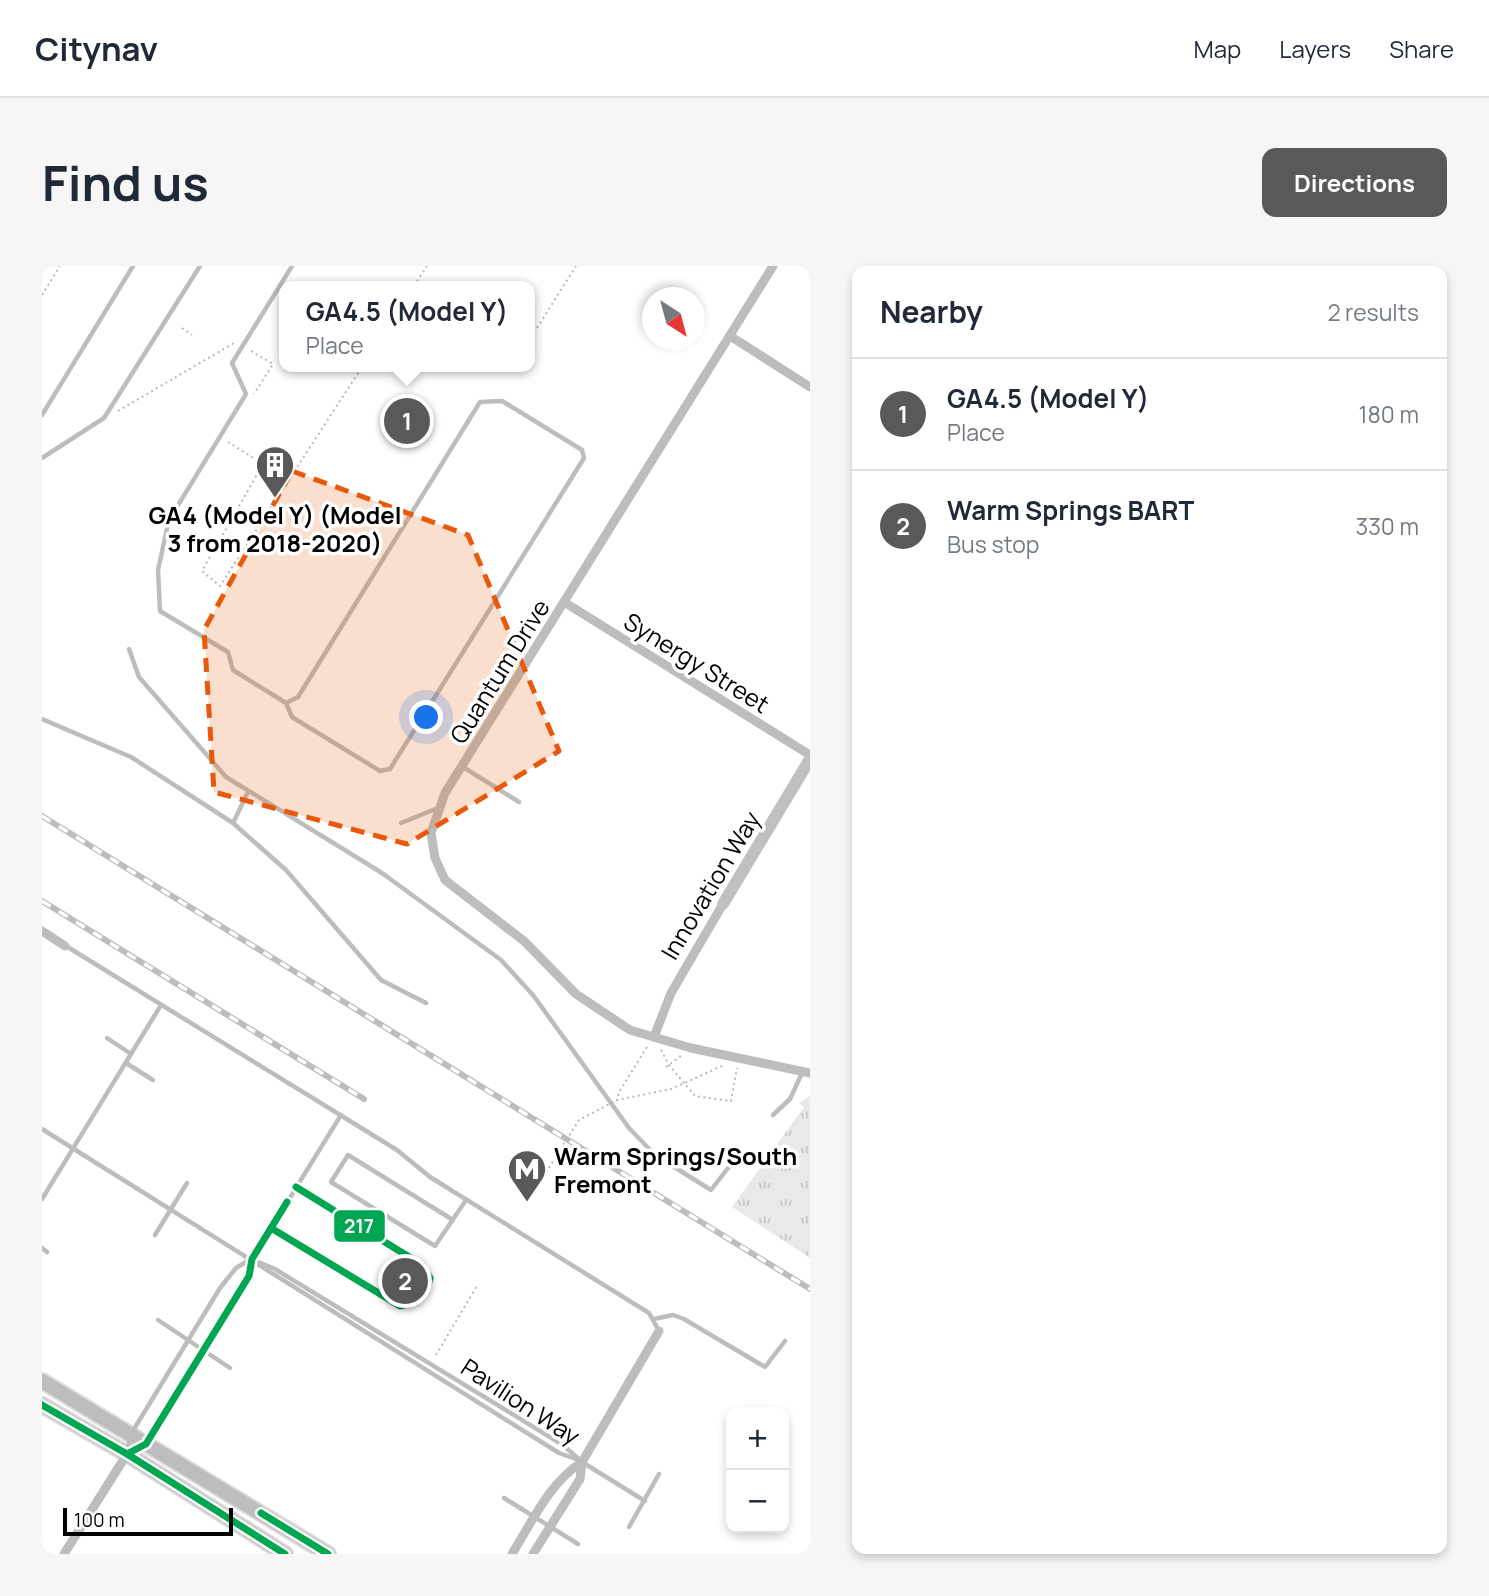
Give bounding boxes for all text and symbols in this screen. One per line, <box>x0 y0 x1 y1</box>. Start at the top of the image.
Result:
text: Citynav <box>35 26 158 71</box>
text: Map <box>1194 32 1241 65</box>
text: Layers <box>1279 32 1351 65</box>
text: Share <box>1389 32 1454 65</box>
button: Directions <box>1262 148 1447 217</box>
text: Find us <box>42 149 209 216</box>
popup <box>279 281 535 372</box>
north arrow <box>642 287 705 350</box>
text: Nearby <box>880 291 983 332</box>
text: GA4.5 (Model Y) <box>306 293 508 329</box>
text: 2 results <box>1327 296 1419 328</box>
text: Place <box>306 329 364 361</box>
text: GA4.5 (Model Y) <box>947 380 1149 416</box>
pin: 1 <box>384 395 430 447</box>
text: 1 <box>898 398 908 430</box>
text: 180 m <box>1359 398 1419 430</box>
text: Place <box>947 416 1005 448</box>
building icon: GA4 (Model Y) (Model 3 from 2018-2020) <box>254 444 296 499</box>
text: Warm Springs BART <box>947 492 1194 528</box>
place label: GA4 (Model Y) (Model 3 from 2018-2020) <box>149 498 401 559</box>
text: 2 <box>896 510 910 542</box>
text: 330 m <box>1355 510 1419 542</box>
text: Bus stop <box>947 528 1039 560</box>
street label: Quantum Drive <box>441 593 557 749</box>
street label: Synergy Street <box>618 604 776 720</box>
your location <box>409 700 443 734</box>
street label: Innovation Way <box>653 804 767 965</box>
place label: Warm Springs/South Fremont <box>554 1139 797 1200</box>
metro station icon: Warm Springs/South Fremont <box>506 1148 548 1203</box>
line badge: 217 <box>333 1209 386 1243</box>
text: 217 <box>344 1213 374 1239</box>
pin: 2 <box>382 1255 428 1307</box>
street label: Pavilion Way <box>455 1350 587 1452</box>
map controls <box>726 1407 789 1533</box>
button: + <box>726 1407 789 1470</box>
button: − <box>726 1470 789 1533</box>
scale bar <box>63 1505 233 1537</box>
text: 100 m <box>74 1507 125 1533</box>

